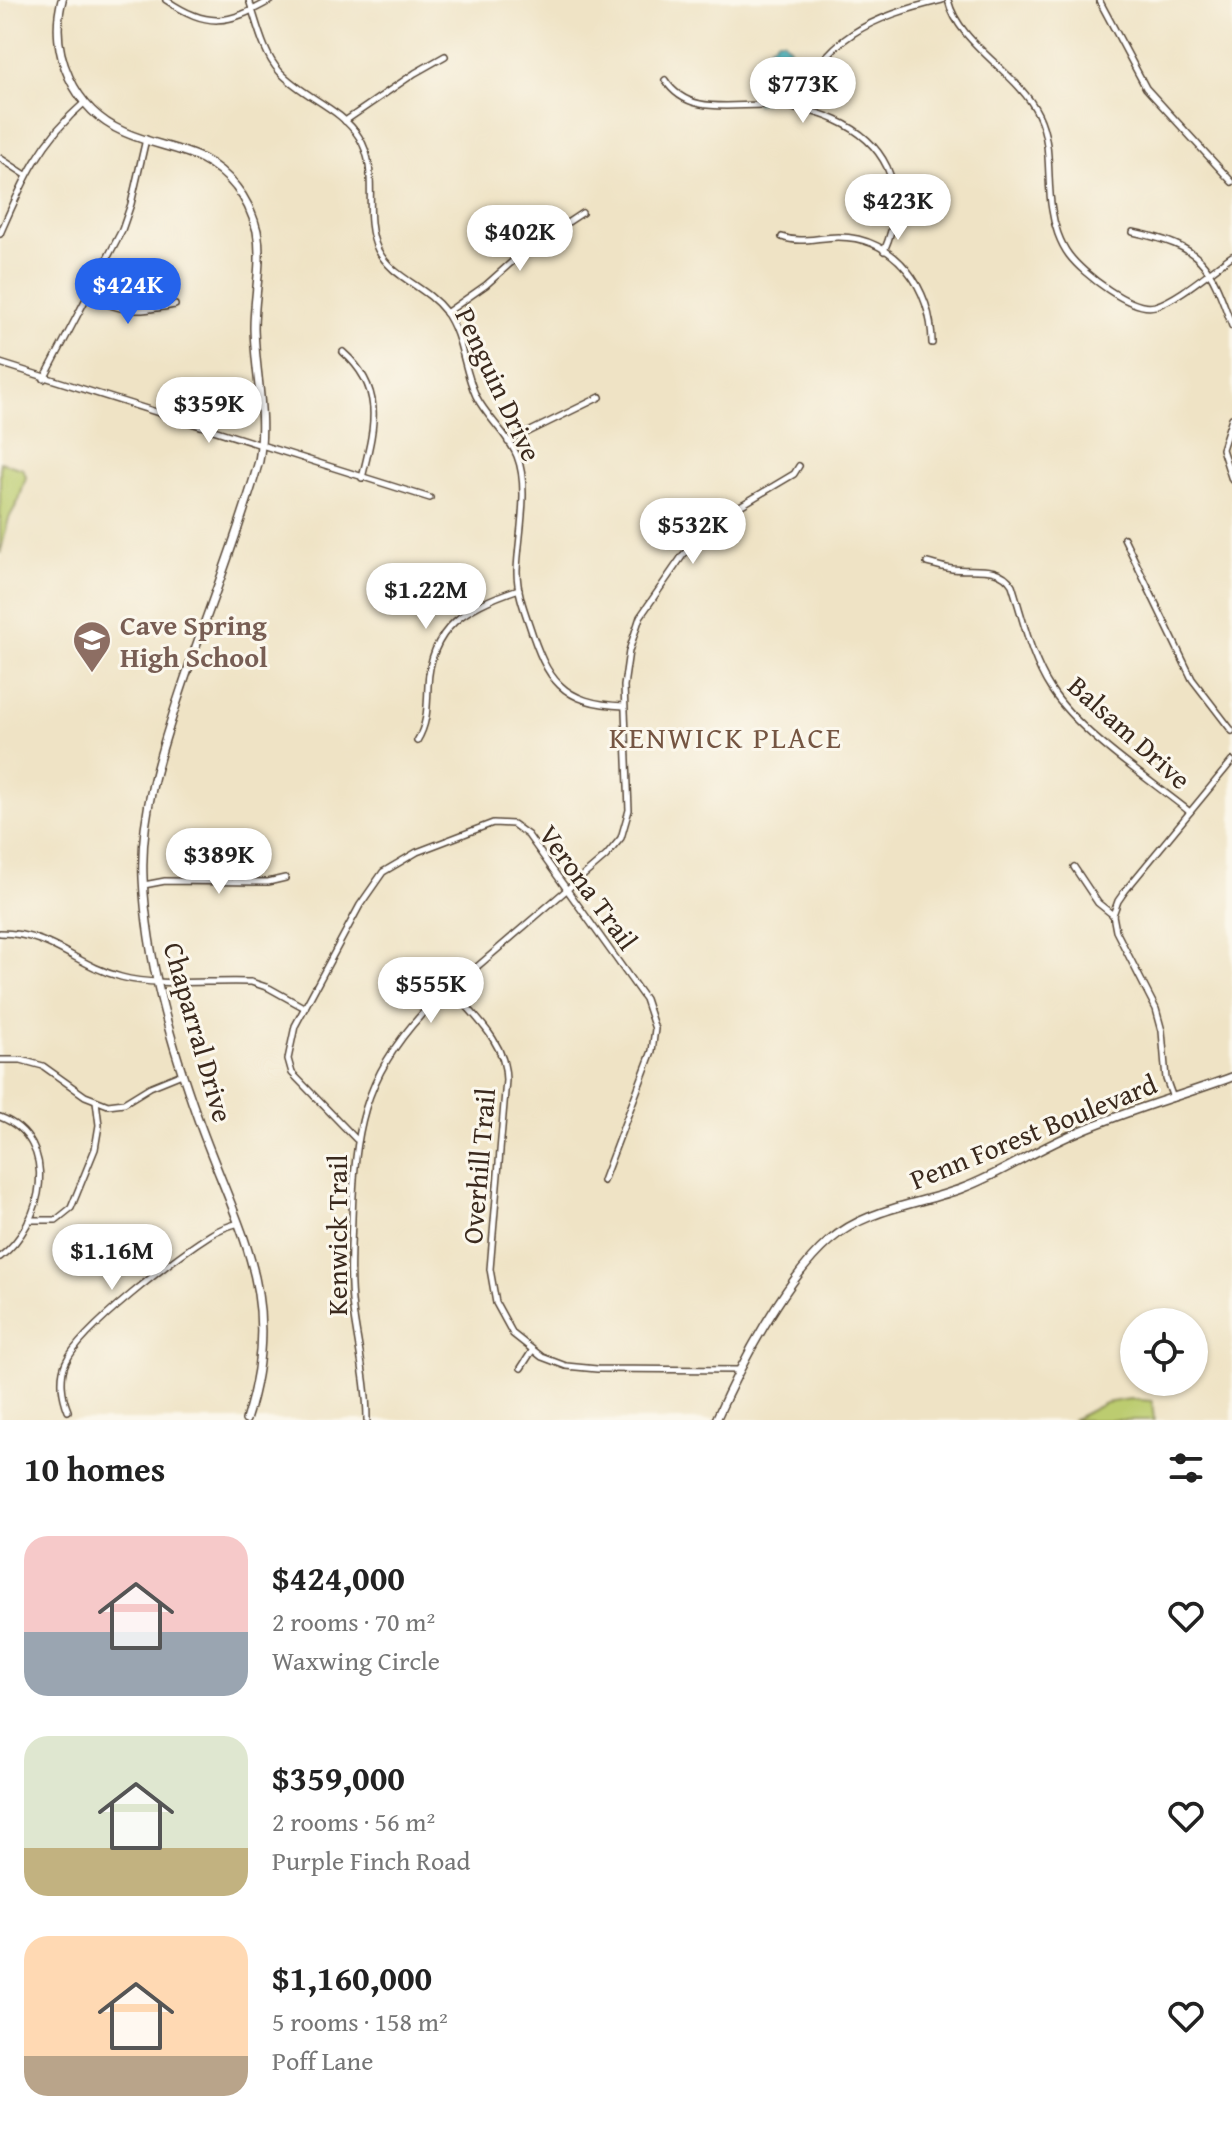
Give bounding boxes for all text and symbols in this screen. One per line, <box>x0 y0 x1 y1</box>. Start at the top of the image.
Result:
pin: $773K <box>747 57 859 125</box>
text: $773K <box>768 63 838 102</box>
pin: $423K <box>842 174 954 242</box>
text: $423K <box>863 180 933 219</box>
pin: $402K <box>464 205 576 273</box>
text: $402K <box>485 211 555 250</box>
pin: $424K <box>72 258 184 326</box>
text: $424K <box>93 264 163 303</box>
street label: Penguin Drive <box>445 300 553 468</box>
pin: $359K <box>153 377 265 445</box>
text: $359K <box>174 383 244 422</box>
pin: $532K <box>637 498 749 566</box>
text: $532K <box>658 504 728 543</box>
pin: $1.22M <box>361 563 491 631</box>
text: $1.22M <box>384 569 468 608</box>
place label: Cave Spring High School <box>120 604 268 677</box>
school or university icon: Cave Spring High School <box>71 619 113 674</box>
street label: Balsam Drive <box>1059 666 1201 798</box>
district label: KENWICK PLACE <box>609 715 843 759</box>
street label: Verona Trail <box>529 816 649 958</box>
pin: $389K <box>163 828 275 896</box>
text: $389K <box>184 834 254 873</box>
street label: Chaparral Drive <box>154 937 244 1127</box>
pin: $555K <box>375 957 487 1025</box>
text: $555K <box>396 963 466 1002</box>
street label: Penn Forest Boulevard <box>903 1063 1163 1199</box>
street label: Overhill Trail <box>451 1086 505 1246</box>
street label: Kenwick Trail <box>316 1154 357 1316</box>
pin: $1.16M <box>47 1224 177 1292</box>
text: $1.16M <box>70 1230 154 1269</box>
map controls <box>1120 1308 1208 1396</box>
button: locate <box>1120 1308 1208 1396</box>
text: 10 homes <box>24 1444 165 1493</box>
icon: filters <box>1164 1446 1208 1490</box>
text: $424,000 <box>272 1553 405 1602</box>
icon: home <box>88 1568 184 1664</box>
icon: heart <box>1164 1594 1208 1638</box>
text: 2 rooms · 70 m² <box>272 1602 435 1641</box>
text: Waxwing Circle <box>272 1641 440 1680</box>
text: $359,000 <box>272 1753 405 1802</box>
icon: home <box>88 1768 184 1864</box>
icon: heart <box>1164 1794 1208 1838</box>
text: 2 rooms · 56 m² <box>272 1802 435 1841</box>
text: Purple Finch Road <box>272 1841 470 1880</box>
text: $1,160,000 <box>272 1953 432 2002</box>
icon: home <box>88 1968 184 2064</box>
icon: heart <box>1164 1994 1208 2038</box>
text: 5 rooms · 158 m² <box>272 2002 448 2041</box>
text: Poff Lane <box>272 2041 373 2080</box>

